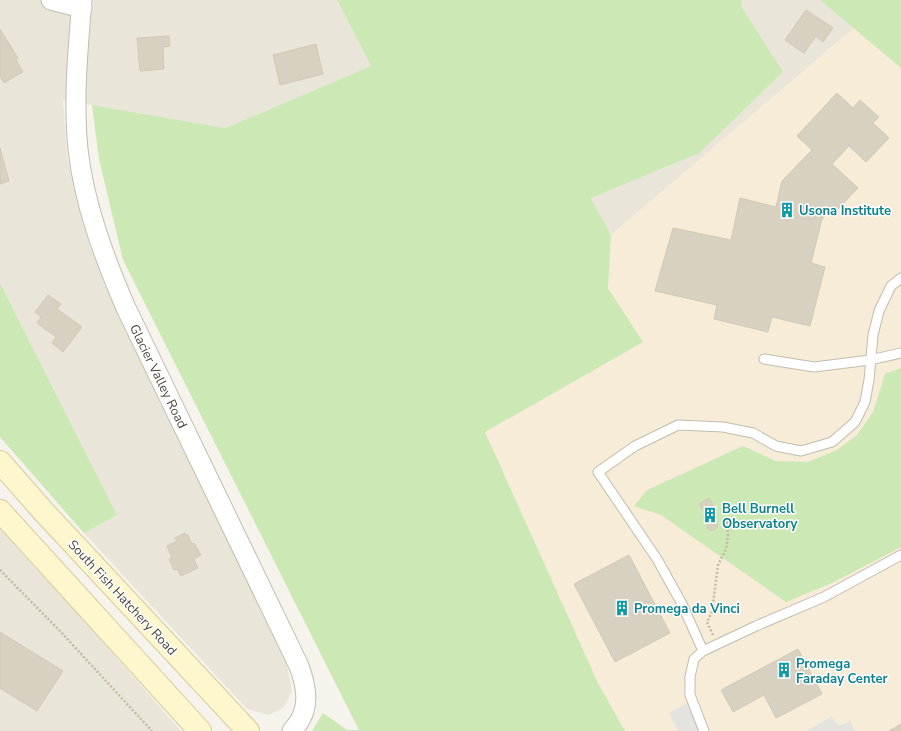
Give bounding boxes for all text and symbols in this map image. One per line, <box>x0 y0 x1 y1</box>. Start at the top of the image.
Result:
building icon: Usona Institute <box>778 201 796 219</box>
place label: Usona Institute <box>799 202 891 220</box>
street label: Glacier Valley Road <box>125 321 191 432</box>
place label: Bell Burnell Observatory <box>722 500 798 533</box>
building icon: Bell Burnell Observatory <box>701 506 719 524</box>
street label: South Fish Hatchery Road <box>64 536 181 659</box>
building icon: Promega da Vinci <box>613 599 631 617</box>
place label: Promega da Vinci <box>634 600 740 618</box>
place label: Promega Faraday Center <box>796 655 888 688</box>
building icon: Promega Faraday Center <box>775 661 793 679</box>

